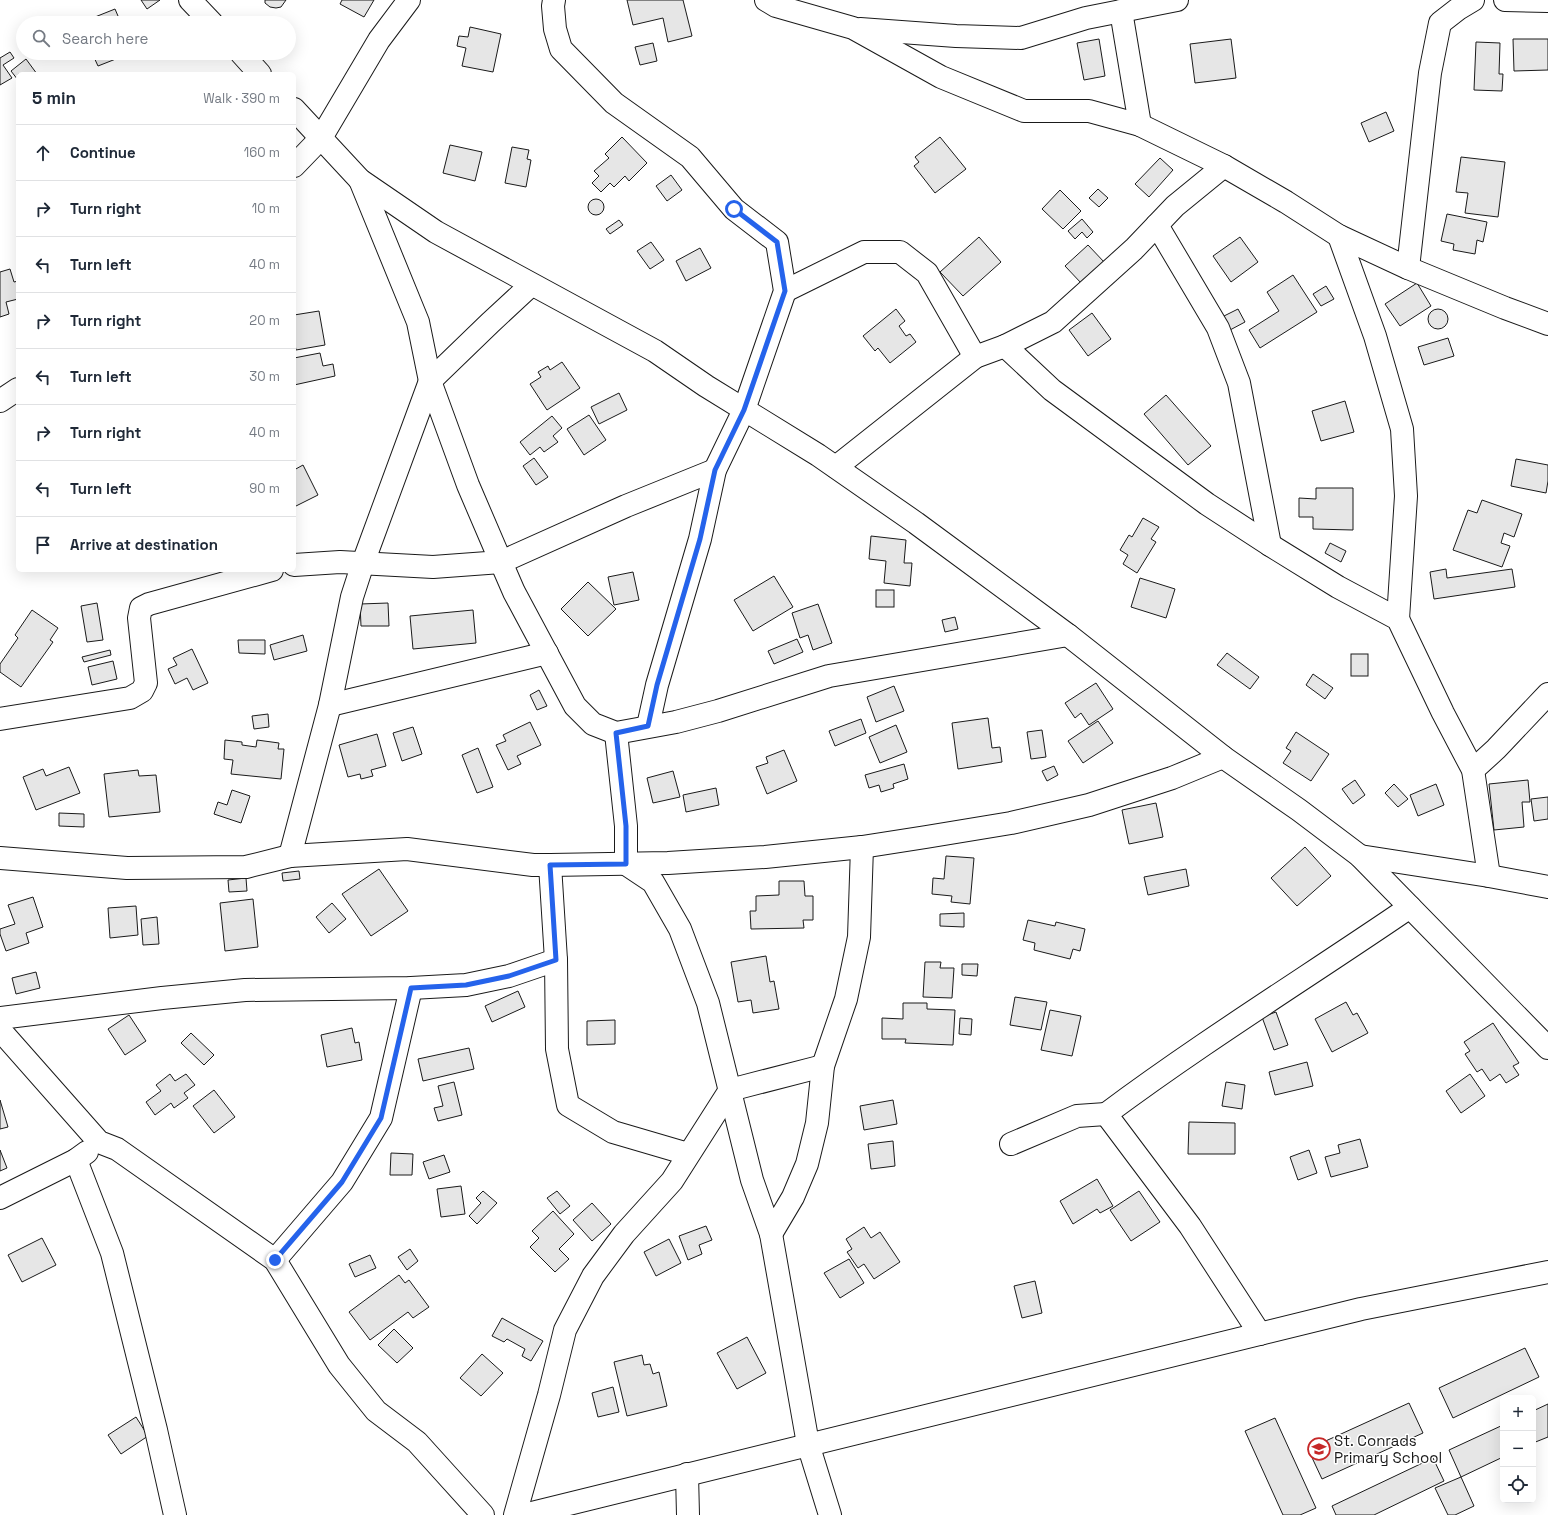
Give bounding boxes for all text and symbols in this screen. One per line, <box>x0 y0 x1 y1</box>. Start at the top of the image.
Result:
search box <box>16 16 296 60</box>
icon: search <box>30 27 52 49</box>
text: Search here <box>62 29 148 48</box>
text: 5 min <box>32 87 76 109</box>
text: Walk · 390 m <box>203 90 280 107</box>
icon: ahead <box>32 142 54 164</box>
text: Continue <box>70 143 136 162</box>
text: 160 m <box>244 144 280 161</box>
icon: right <box>32 198 54 220</box>
text: Turn right <box>70 199 141 218</box>
text: 10 m <box>252 200 280 217</box>
route start <box>725 200 743 218</box>
icon: left <box>32 254 54 276</box>
text: Turn left <box>70 255 132 274</box>
text: 40 m <box>249 256 280 273</box>
icon: right <box>32 310 54 332</box>
text: Turn right <box>70 311 141 330</box>
text: 20 m <box>249 312 280 329</box>
icon: left <box>32 366 54 388</box>
text: Turn left <box>70 367 132 386</box>
text: 30 m <box>249 368 280 385</box>
icon: right <box>32 422 54 444</box>
text: Turn right <box>70 423 141 442</box>
text: 40 m <box>249 424 280 441</box>
icon: left <box>32 478 54 500</box>
text: Turn left <box>70 479 132 498</box>
text: 90 m <box>249 480 280 497</box>
icon: arrive <box>32 534 54 556</box>
text: Arrive at destination <box>70 535 218 554</box>
route end <box>266 1251 284 1269</box>
map controls <box>1500 1395 1536 1503</box>
button: + <box>1500 1395 1536 1431</box>
place label: St. Conrads Primary School <box>1334 1431 1442 1467</box>
button: − <box>1500 1431 1536 1467</box>
school or university icon: St. Conrads Primary School <box>1306 1436 1332 1462</box>
button: locate <box>1500 1467 1536 1503</box>

